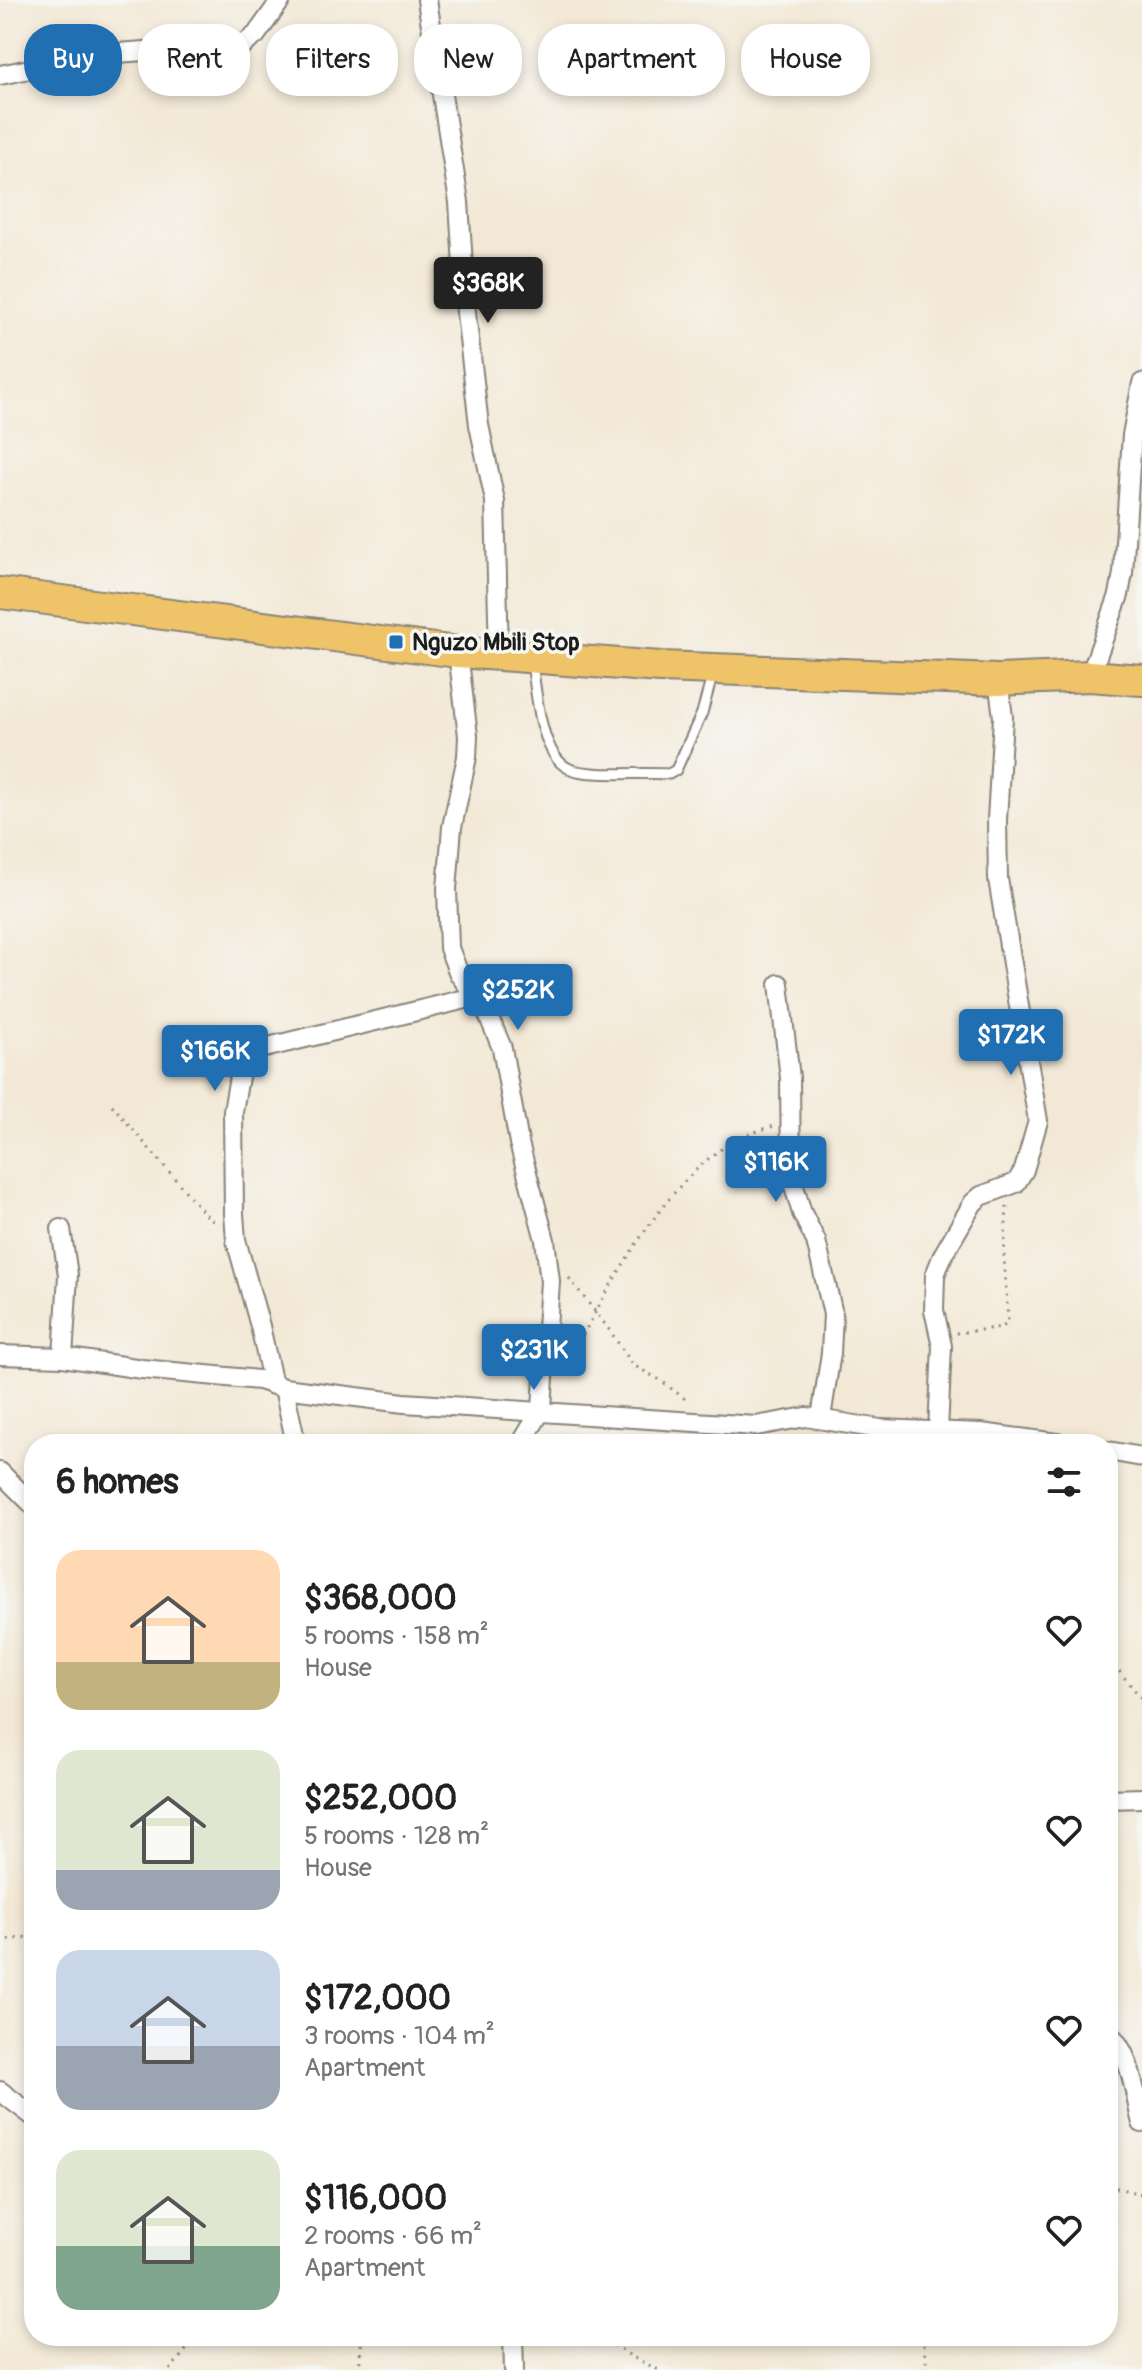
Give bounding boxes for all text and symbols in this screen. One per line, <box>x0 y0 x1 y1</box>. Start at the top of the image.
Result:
chip: Buy <box>24 24 122 96</box>
chip: Rent <box>138 24 250 96</box>
chip: Filters <box>266 24 398 96</box>
chip: New <box>414 24 522 96</box>
chip: Apartment <box>538 24 725 96</box>
chip: House <box>741 24 870 96</box>
pin: $368K <box>432 257 544 325</box>
text: $368K <box>452 267 524 299</box>
place label: Nguzo Mbili Stop <box>412 628 580 657</box>
marker: Nguzo Mbili Stop <box>387 633 405 651</box>
pin: $252K <box>462 964 574 1032</box>
text: $252K <box>482 974 554 1006</box>
pin: $172K <box>955 1009 1067 1077</box>
text: $172K <box>977 1019 1045 1051</box>
pin: $166K <box>159 1025 271 1093</box>
text: $166K <box>180 1035 250 1067</box>
pin: $116K <box>720 1136 832 1204</box>
text: $116K <box>743 1146 809 1178</box>
pin: $231K <box>478 1324 590 1392</box>
text: $231K <box>500 1334 568 1366</box>
icon: filters <box>1042 1460 1086 1504</box>
text: 6 homes <box>56 1461 179 1504</box>
text: $368,000 <box>304 1577 457 1620</box>
icon: home <box>120 1582 216 1678</box>
icon: heart <box>1042 1608 1086 1652</box>
text: 5 rooms · 158 m² <box>304 1620 489 1652</box>
text: House <box>304 1652 372 1684</box>
text: $252,000 <box>304 1777 457 1820</box>
icon: home <box>120 1782 216 1878</box>
icon: heart <box>1042 1808 1086 1852</box>
text: 5 rooms · 128 m² <box>304 1820 489 1852</box>
text: House <box>304 1852 372 1884</box>
text: $172,000 <box>304 1977 451 2020</box>
icon: home <box>120 1982 216 2078</box>
icon: heart <box>1042 2008 1086 2052</box>
text: 3 rooms · 104 m² <box>304 2020 495 2052</box>
text: Apartment <box>304 2052 425 2084</box>
text: $116,000 <box>304 2177 447 2220</box>
icon: home <box>120 2182 216 2278</box>
icon: heart <box>1042 2208 1086 2252</box>
text: 2 rooms · 66 m² <box>304 2220 482 2252</box>
text: Apartment <box>304 2252 425 2284</box>

